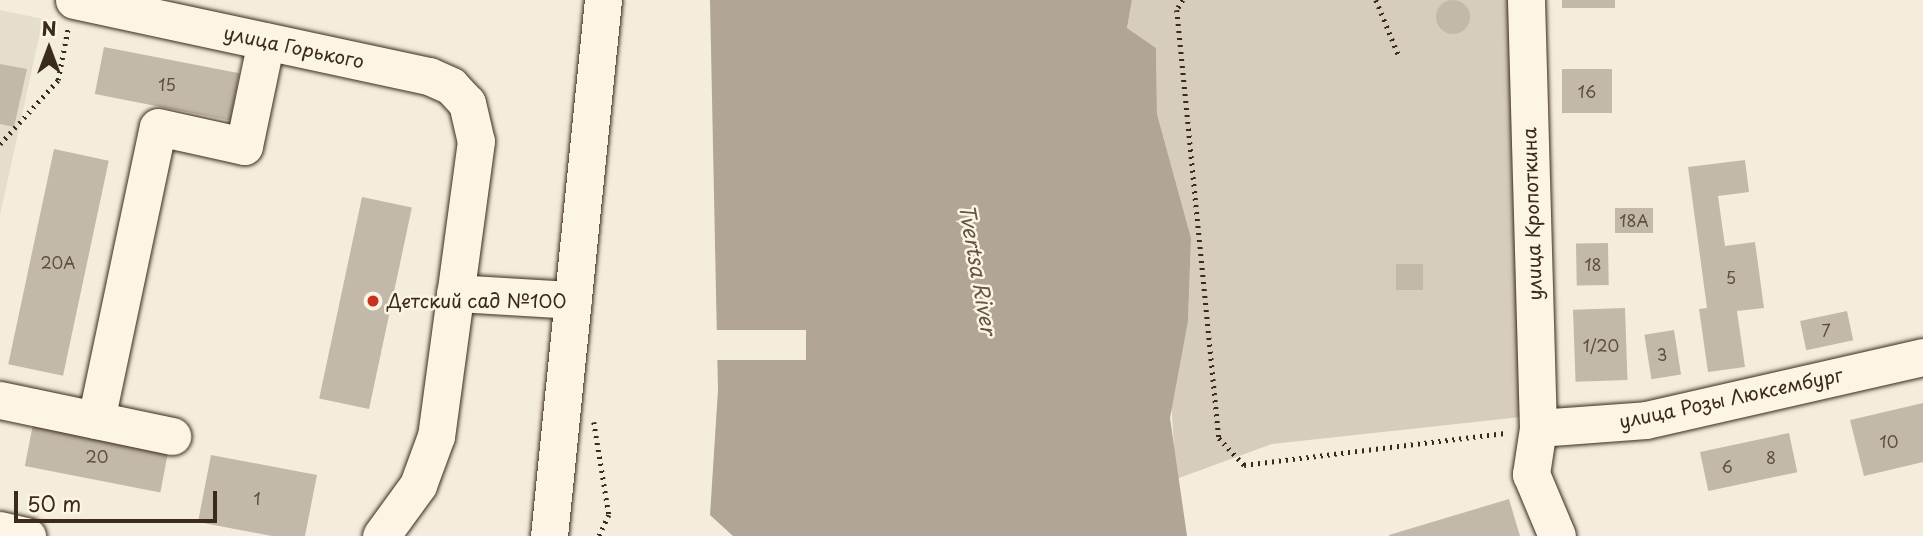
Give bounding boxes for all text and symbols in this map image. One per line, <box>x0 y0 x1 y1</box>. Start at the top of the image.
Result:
north arrow <box>14 14 84 84</box>
text: N <box>41 14 57 42</box>
street label: улица Горького <box>221 21 367 73</box>
house number: 15 <box>158 74 176 94</box>
house number: 16 <box>1578 81 1596 101</box>
street label: улица Кропоткина <box>1518 127 1546 301</box>
water label: Tvertsa River <box>955 201 1003 337</box>
house number: 18А <box>1619 210 1649 230</box>
house number: 20А <box>40 252 76 272</box>
house number: 18 <box>1584 254 1602 274</box>
house number: 5 <box>1726 267 1736 287</box>
place label: Детский сад №100 <box>387 290 568 312</box>
marker: Детский сад №100 <box>365 293 381 309</box>
house number: 7 <box>1821 320 1831 340</box>
house number: 1/20 <box>1583 335 1619 355</box>
house number: 3 <box>1657 344 1667 364</box>
street label: улица Розы Люксембург <box>1616 363 1846 433</box>
house number: 10 <box>1880 431 1898 451</box>
house number: 20 <box>86 446 108 466</box>
house number: 8 <box>1766 447 1776 467</box>
house number: 6 <box>1721 456 1733 476</box>
scale bar <box>18 476 220 520</box>
text: 50 m <box>27 487 81 519</box>
house number: 1 <box>253 488 261 508</box>

